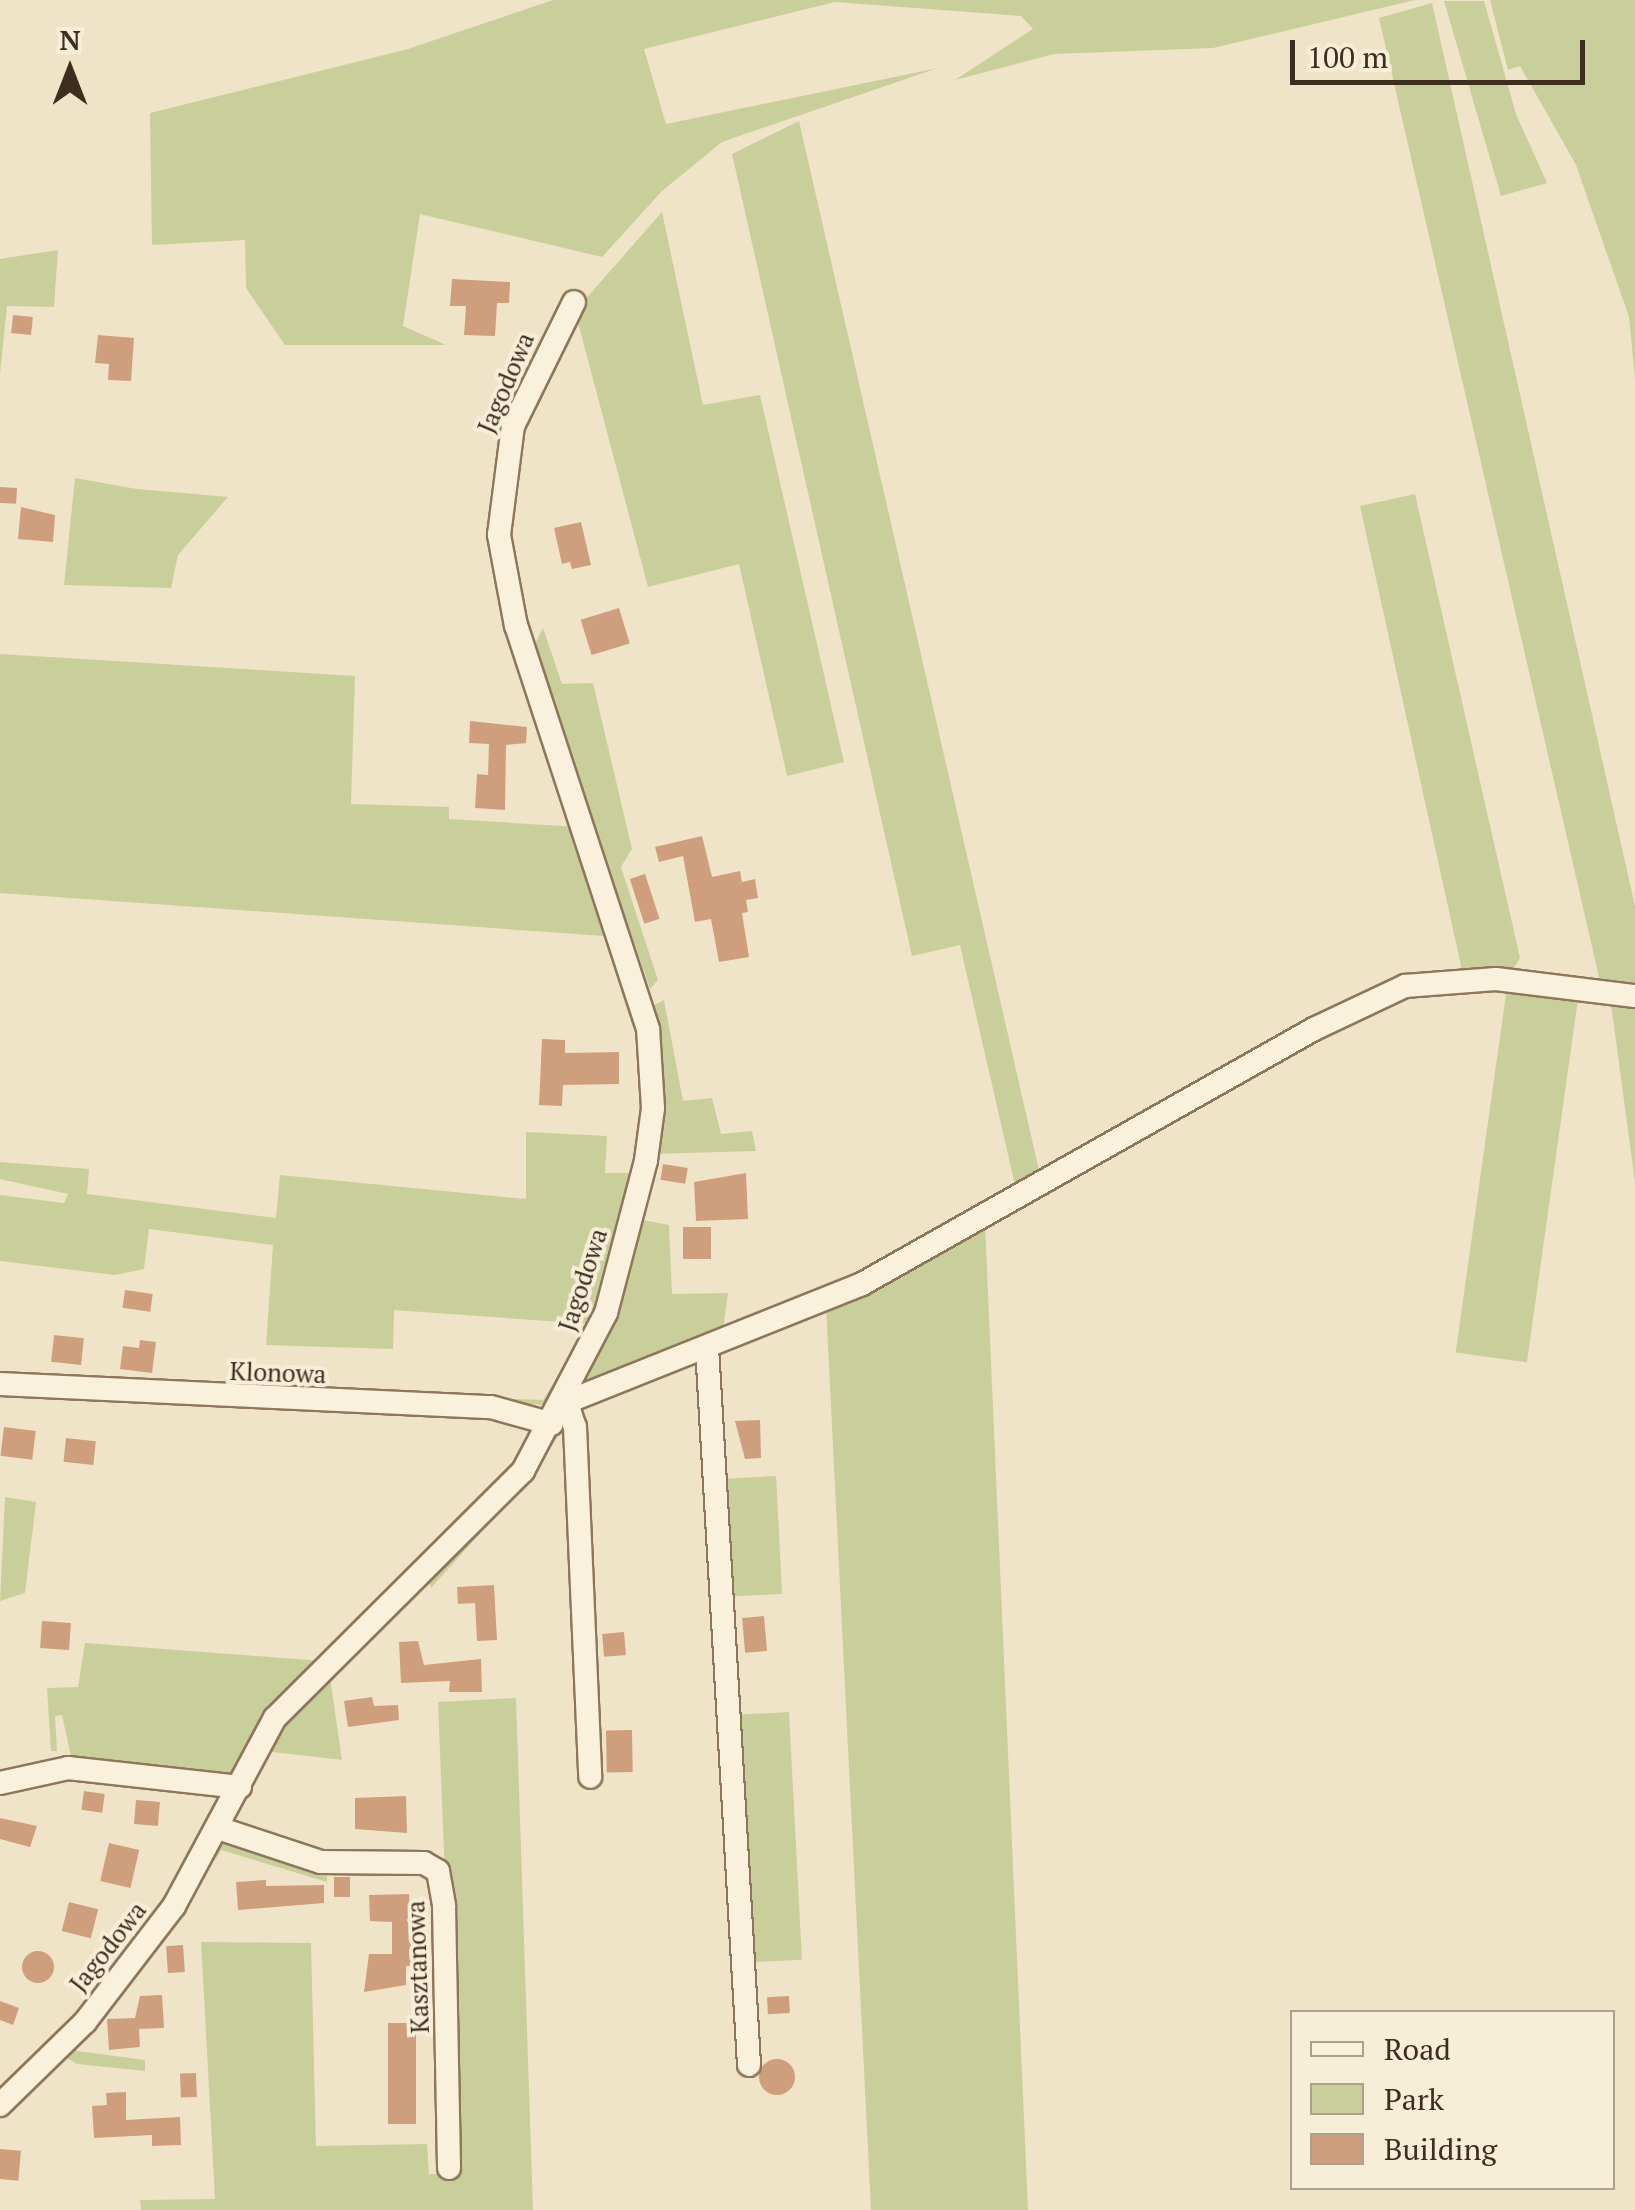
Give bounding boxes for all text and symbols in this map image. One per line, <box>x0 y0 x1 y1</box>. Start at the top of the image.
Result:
north arrow <box>20 20 120 120</box>
scale bar <box>1295 20 1590 82</box>
text: N <box>59 21 81 58</box>
text: 100 m <box>1307 37 1388 77</box>
street label: Jagodowa <box>471 328 541 438</box>
street label: Jagodowa <box>552 1225 614 1335</box>
street label: Klonowa <box>229 1356 327 1390</box>
street label: Jagodowa <box>63 1896 153 1998</box>
street label: Kasztanowa <box>401 1900 435 2034</box>
legend <box>1290 2010 1615 2190</box>
text: Road <box>1384 2029 1451 2069</box>
text: Park <box>1384 2079 1444 2119</box>
text: Building <box>1384 2129 1497 2169</box>

